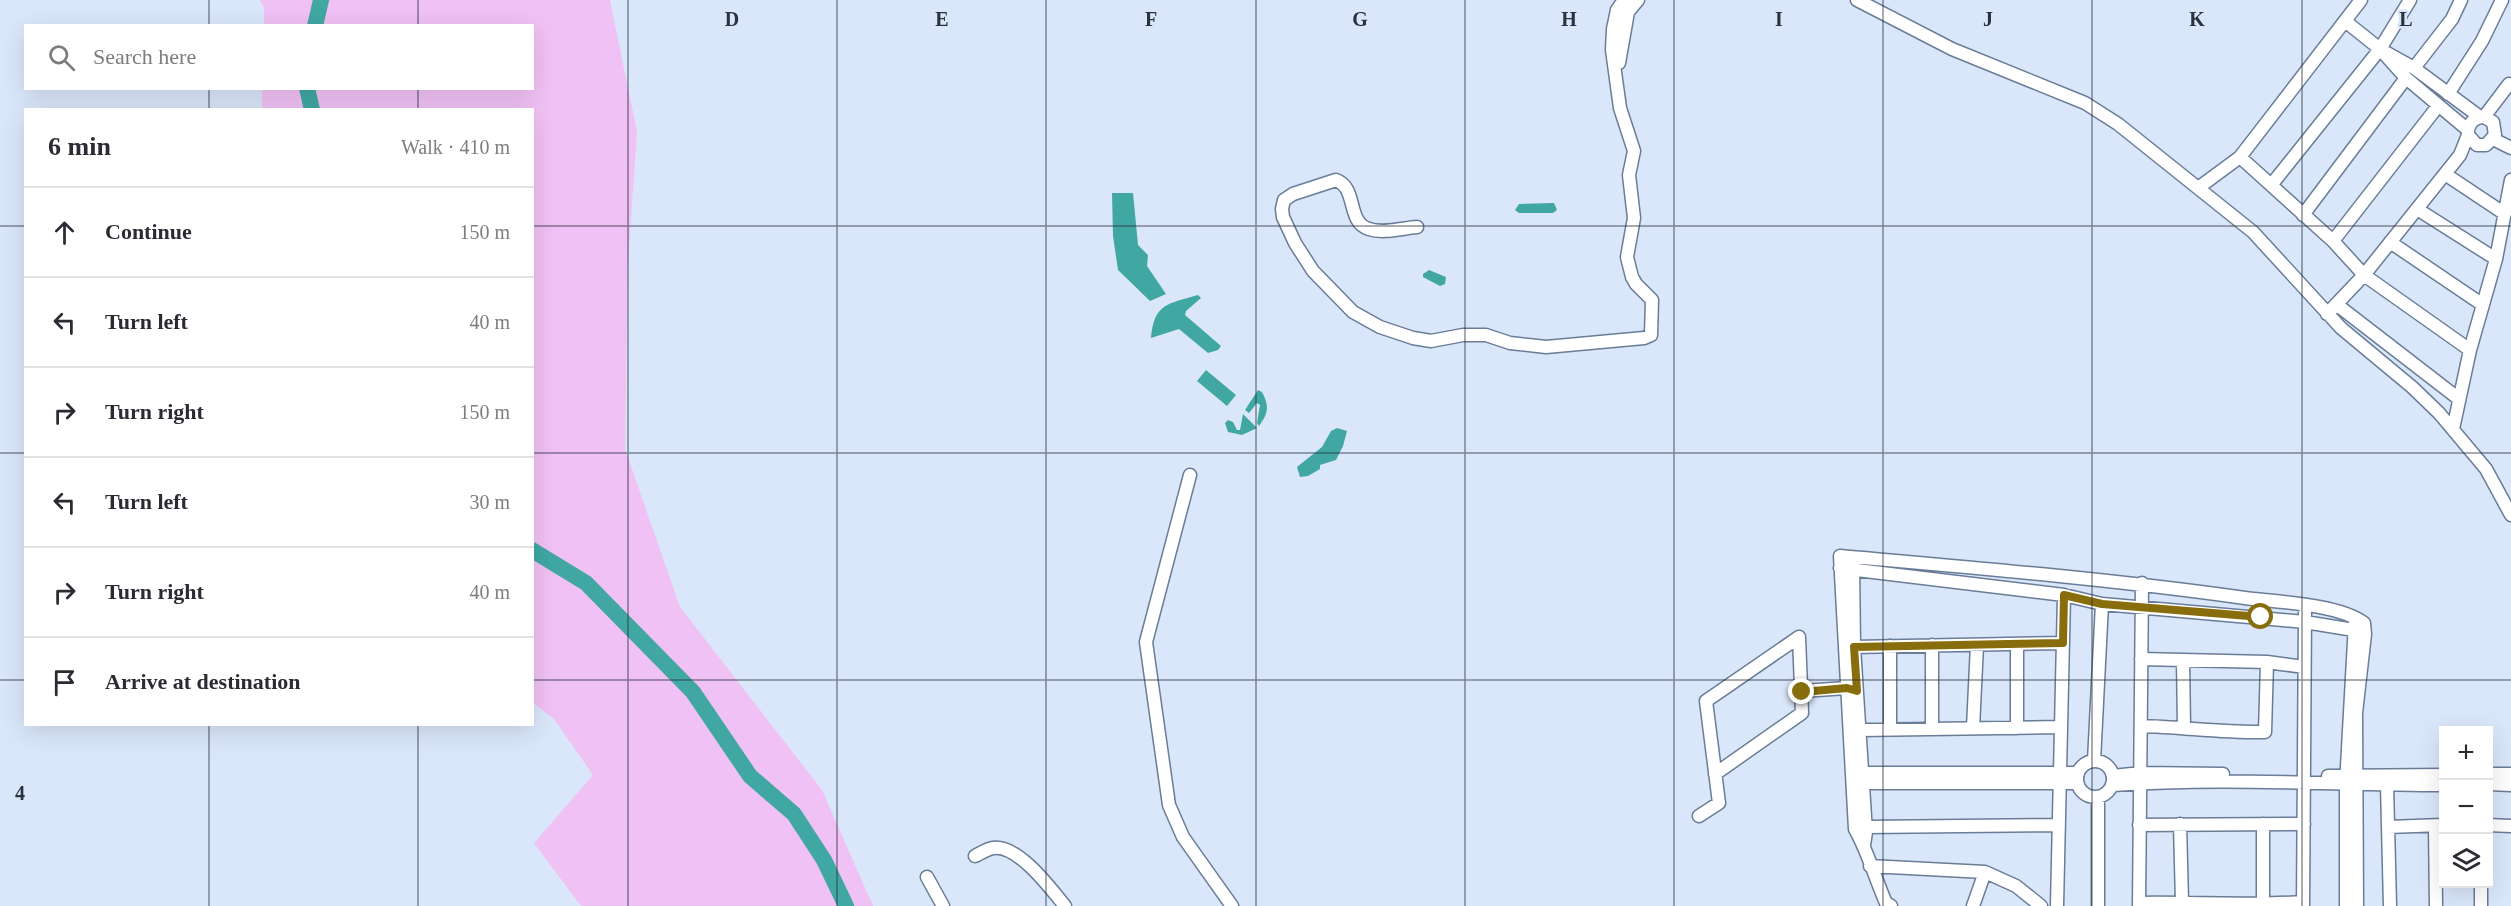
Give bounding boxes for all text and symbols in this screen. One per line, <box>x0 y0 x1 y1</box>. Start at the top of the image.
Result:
text: D <box>725 8 739 30</box>
text: E <box>935 8 949 30</box>
text: F <box>1145 8 1157 30</box>
text: G <box>1352 8 1368 30</box>
text: H <box>1561 8 1577 30</box>
text: I <box>1775 8 1783 30</box>
text: J <box>1983 8 1993 30</box>
text: K <box>2189 8 2205 30</box>
text: L <box>2399 8 2413 30</box>
search box <box>24 24 534 90</box>
icon: search <box>45 41 78 74</box>
text: Search here <box>93 44 196 69</box>
text: 6 min <box>48 132 111 161</box>
text: Walk · 410 m <box>401 136 510 158</box>
icon: ahead <box>48 216 81 249</box>
text: Continue <box>105 219 192 244</box>
text: 150 m <box>459 221 510 243</box>
icon: left <box>48 306 81 339</box>
text: Turn left <box>105 309 188 334</box>
text: 40 m <box>469 311 510 333</box>
icon: right <box>48 396 81 429</box>
text: Turn right <box>105 399 204 424</box>
text: 150 m <box>459 401 510 423</box>
icon: left <box>48 486 81 519</box>
text: Turn left <box>105 489 188 514</box>
text: 30 m <box>469 491 510 513</box>
icon: right <box>48 576 81 609</box>
text: Turn right <box>105 579 204 604</box>
text: 40 m <box>469 581 510 603</box>
route start <box>2247 603 2273 629</box>
icon: arrive <box>48 666 81 699</box>
text: Arrive at destination <box>105 669 301 694</box>
route end <box>1788 678 1814 704</box>
map controls <box>2439 726 2493 888</box>
button: + <box>2439 726 2493 780</box>
button: − <box>2439 780 2493 834</box>
text: 4 <box>15 782 25 804</box>
button: layers <box>2439 834 2493 888</box>

